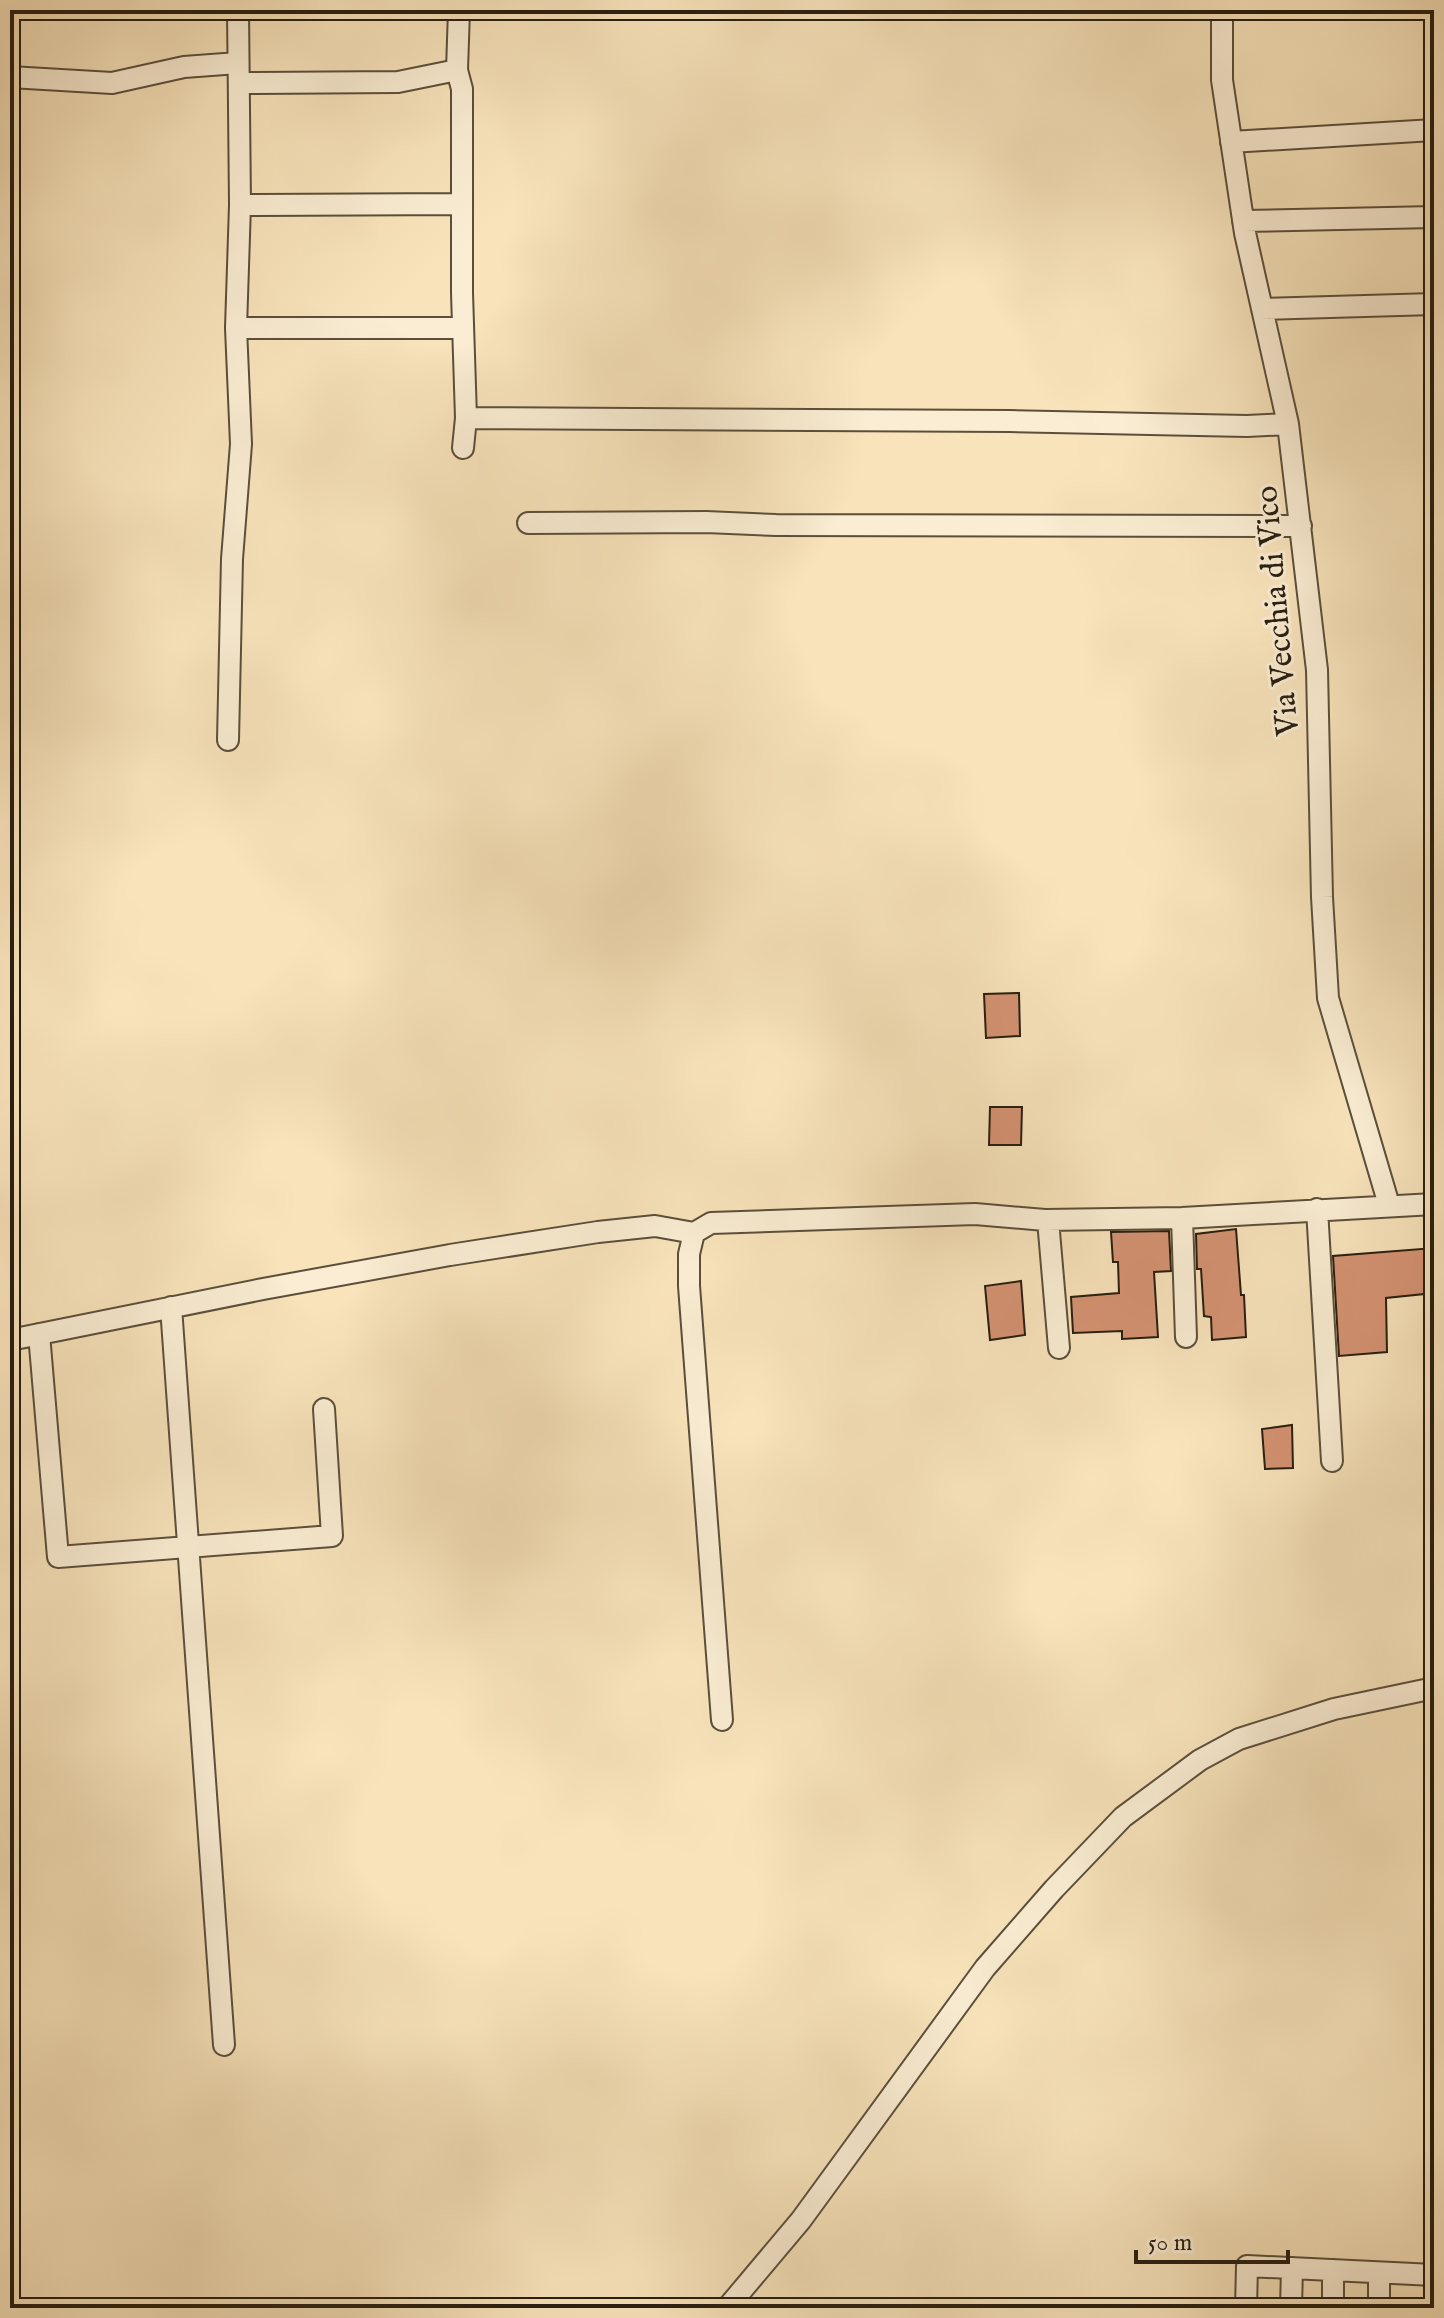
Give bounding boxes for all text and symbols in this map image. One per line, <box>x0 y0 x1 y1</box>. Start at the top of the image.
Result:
street label: Via Vecchia di Vico <box>1247 484 1310 739</box>
scale bar <box>1136 2214 1288 2264</box>
text: 50 m <box>1148 2228 1192 2259</box>

